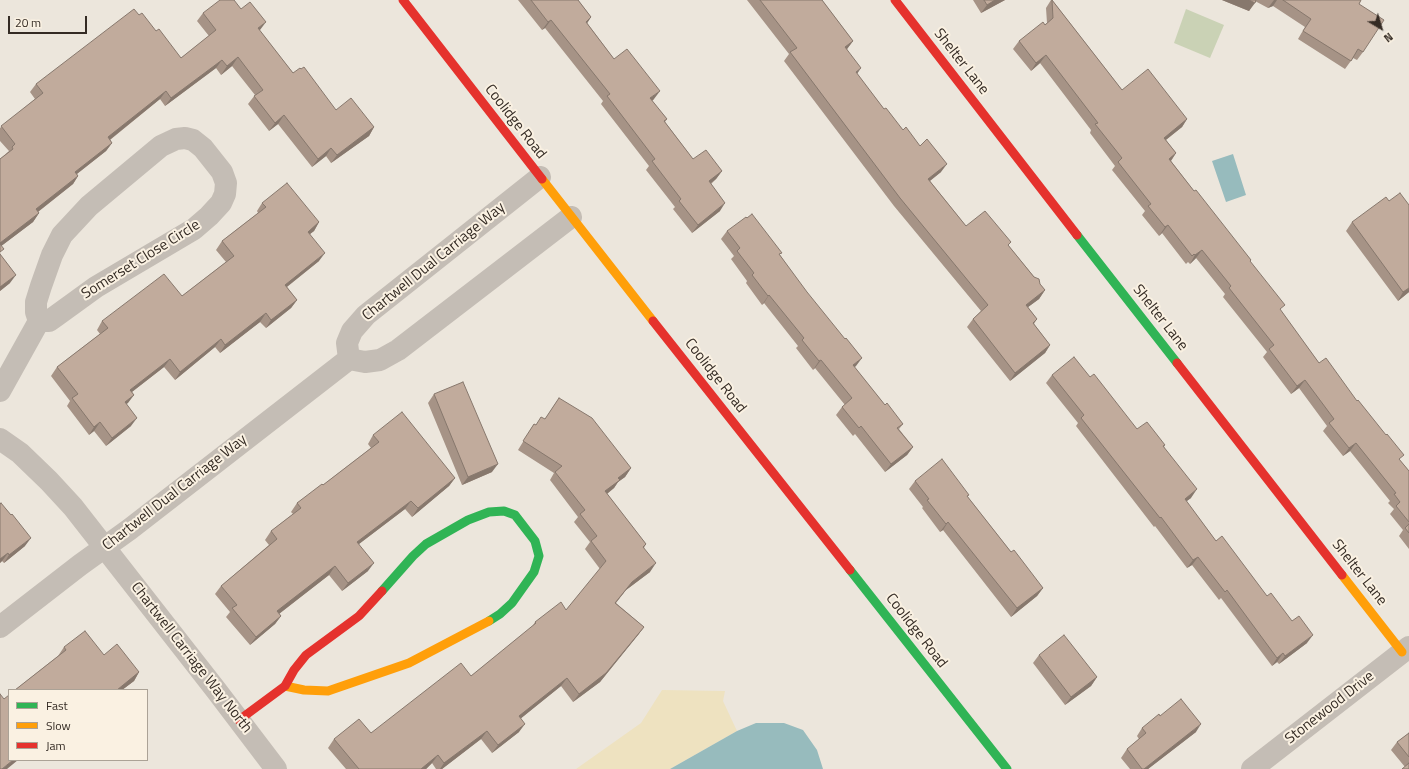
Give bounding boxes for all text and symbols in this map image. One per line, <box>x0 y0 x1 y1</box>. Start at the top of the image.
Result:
scale bar <box>10 8 89 34</box>
north arrow <box>1361 8 1401 48</box>
text: 20 m <box>15 13 41 32</box>
street label: Shelter Lane <box>930 25 992 99</box>
text: N <box>1380 29 1396 46</box>
street label: Coolidge Road <box>480 81 550 163</box>
street label: Chartwell Dual Carriage Way <box>359 199 509 325</box>
street label: Somerset Close Circle <box>79 216 203 304</box>
street label: Shelter Lane <box>1129 281 1191 355</box>
street label: Coolidge Road <box>680 335 750 417</box>
street label: Chartwell Dual Carriage Way <box>99 431 251 555</box>
street label: Shelter Lane <box>1328 536 1390 610</box>
street label: Chartwell Carriage Way North <box>127 579 255 737</box>
street label: Coolidge Road <box>881 590 951 672</box>
street label: Stonewood Drive <box>1282 668 1378 748</box>
legend <box>8 689 148 761</box>
text: Fast <box>46 696 68 715</box>
text: Slow <box>46 716 71 735</box>
text: Jam <box>46 736 66 755</box>

